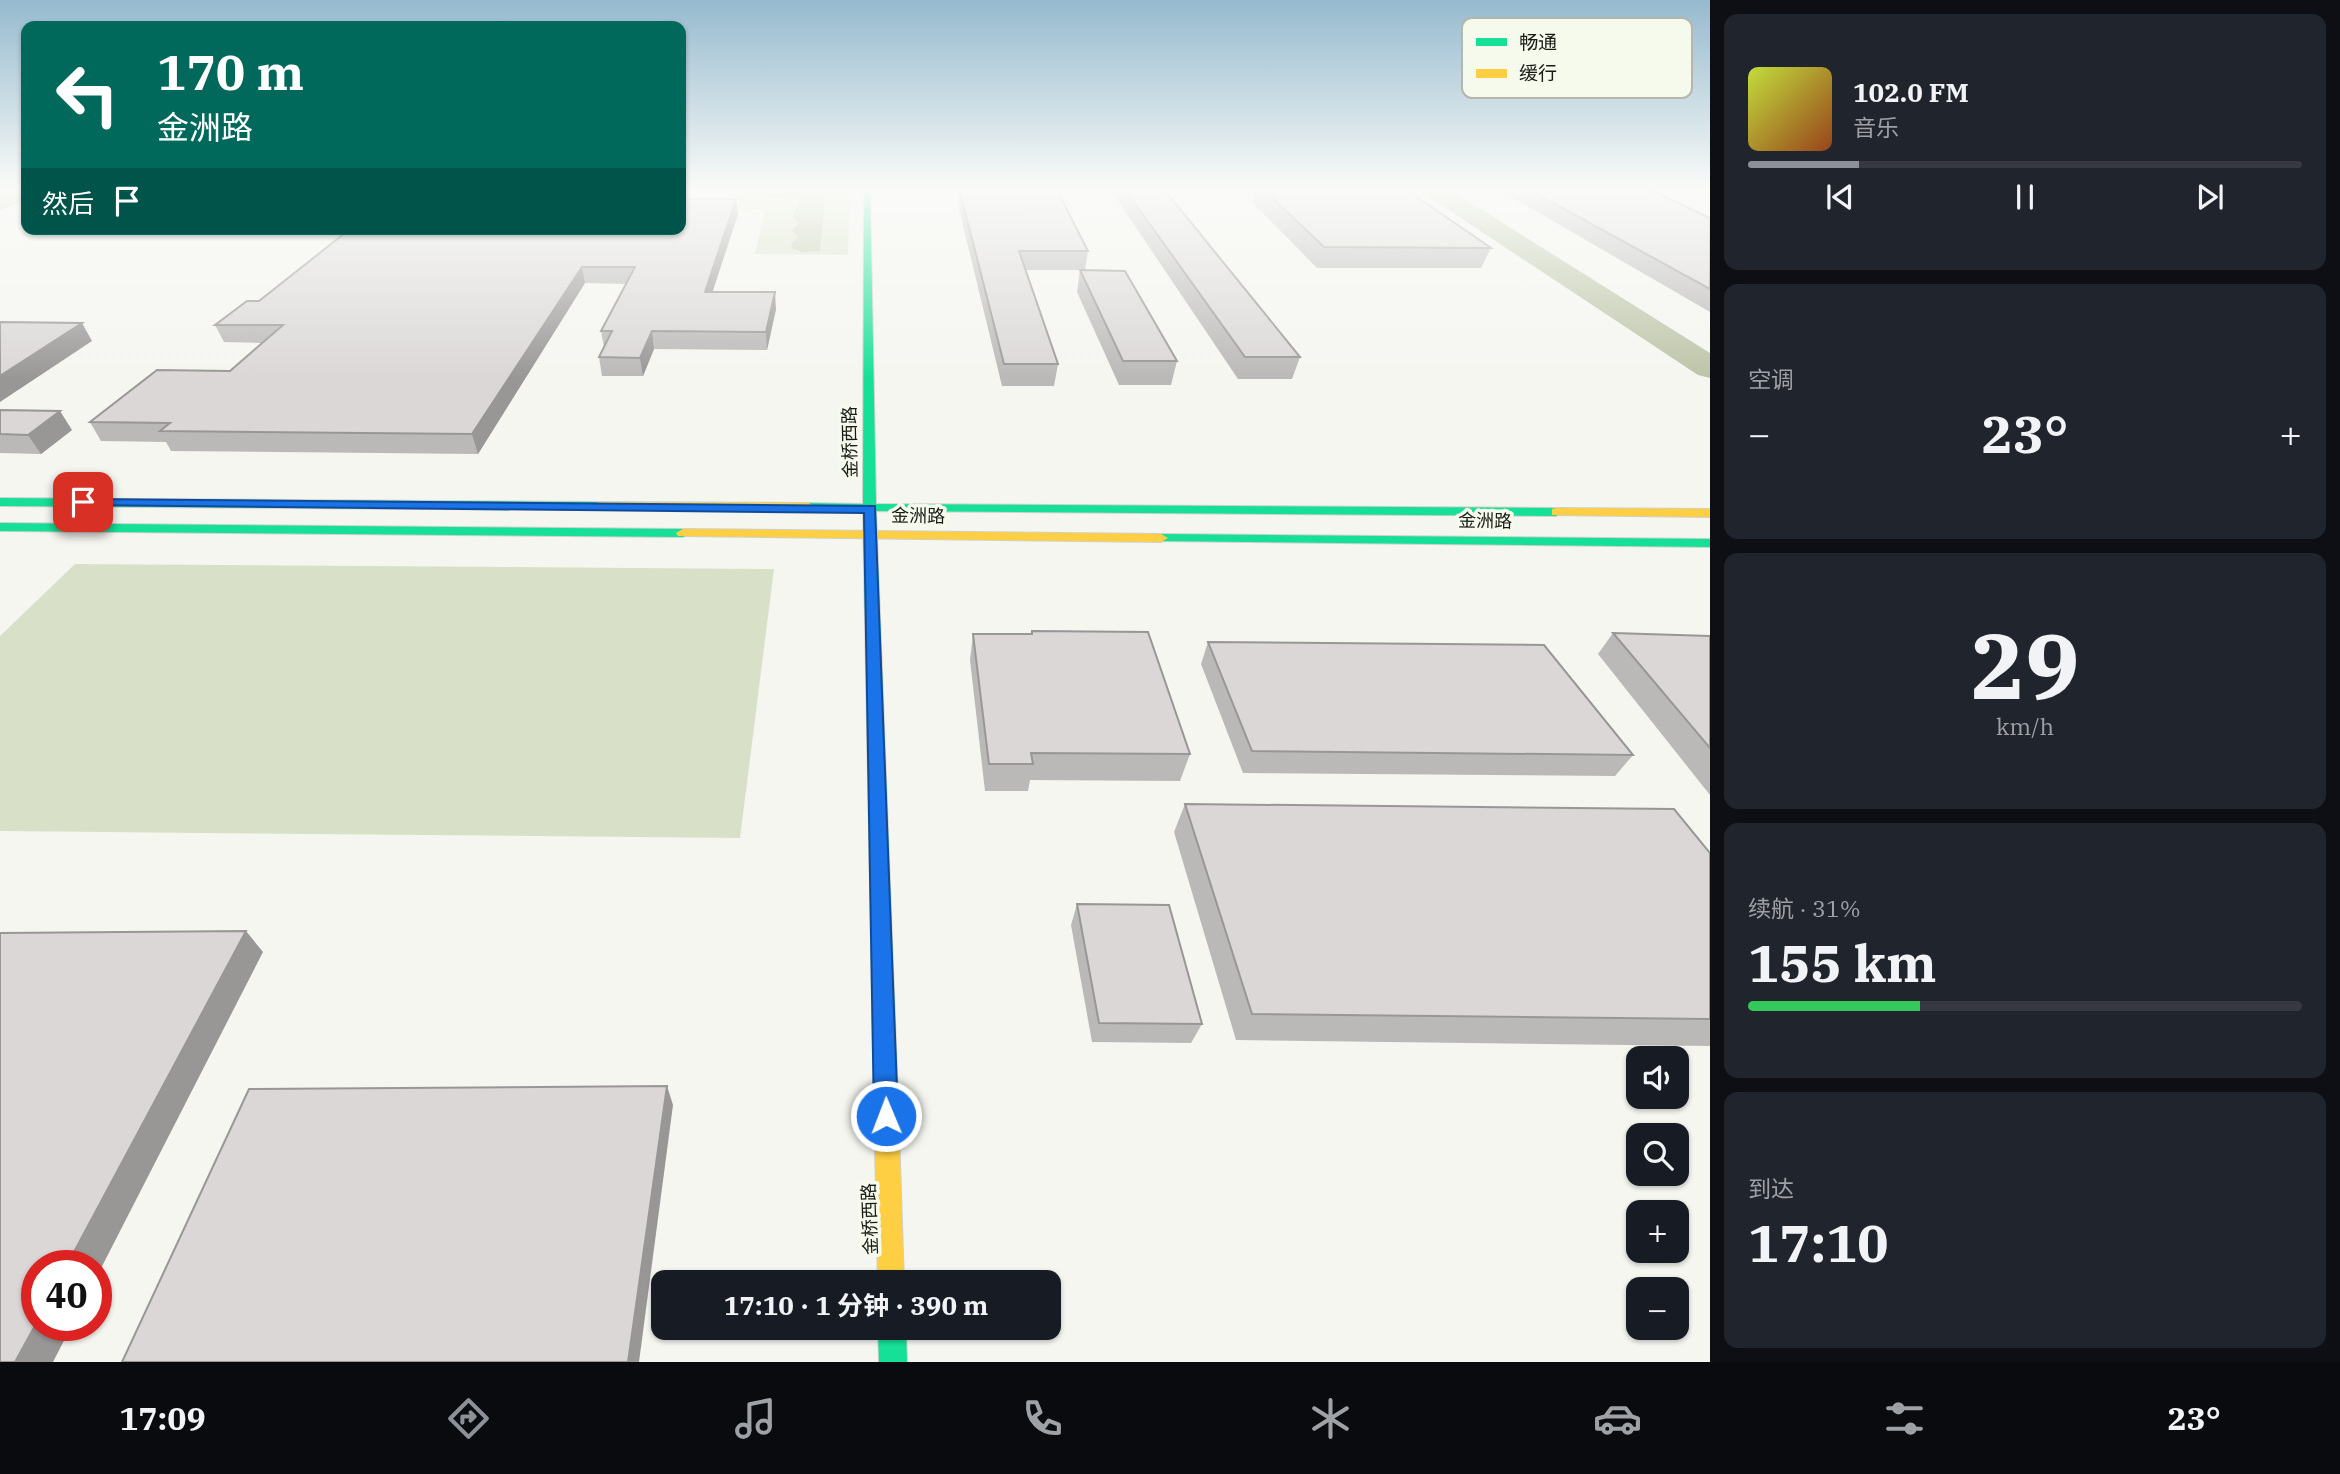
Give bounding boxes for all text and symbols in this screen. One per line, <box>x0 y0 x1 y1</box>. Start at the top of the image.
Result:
legend <box>1462 18 1692 98</box>
text: 畅通 <box>1519 30 1557 54</box>
text: 170 m <box>157 40 304 103</box>
icon: left <box>42 49 133 140</box>
text: 缓行 <box>1519 61 1557 85</box>
text: 102.0 FM <box>1853 75 1969 109</box>
text: 金洲路 <box>157 106 253 148</box>
text: 音乐 <box>1853 112 1899 142</box>
icon: previous <box>1821 178 1859 216</box>
icon: pause <box>2006 178 2044 216</box>
icon: next <box>2191 178 2229 216</box>
icon: arrive <box>108 182 146 220</box>
text: 然后 <box>42 186 94 220</box>
text: 空调 <box>1748 364 1794 394</box>
text: 23° <box>1982 400 2068 467</box>
street label: 金桥西路 <box>837 406 862 478</box>
text: − <box>1748 409 1771 458</box>
text: + <box>2279 409 2302 458</box>
pin <box>53 472 113 532</box>
icon: arrive <box>64 483 102 521</box>
street label: 金洲路 <box>891 504 945 527</box>
street label: 金洲路 <box>1458 509 1512 532</box>
text: 29 <box>1970 606 2080 724</box>
text: km/h <box>1996 711 2054 741</box>
text: 续航 · 31% <box>1748 893 1861 923</box>
text: 155 km <box>1748 929 1937 996</box>
map controls <box>1626 1046 1689 1340</box>
button: sound <box>1626 1046 1689 1109</box>
position arrow <box>849 1079 923 1153</box>
button: search <box>1626 1123 1689 1186</box>
text: 到达 <box>1748 1173 1794 1203</box>
street label: 金桥西路 <box>857 1183 882 1255</box>
button: + <box>1626 1200 1689 1263</box>
text: 17:10 <box>1748 1209 1889 1276</box>
speed limit sign: 40 <box>21 1250 112 1341</box>
button: − <box>1626 1277 1689 1340</box>
text: 17:10 · 1 分钟 · 390 m <box>724 1288 988 1322</box>
icon: directions <box>444 1394 493 1443</box>
icon: music <box>731 1394 780 1443</box>
icon: phone <box>1018 1394 1067 1443</box>
icon: climate <box>1306 1394 1355 1443</box>
icon: car <box>1593 1394 1642 1443</box>
icon: filters <box>1880 1394 1929 1443</box>
text: 17:09 <box>119 1397 206 1439</box>
text: 23° <box>2167 1397 2221 1439</box>

